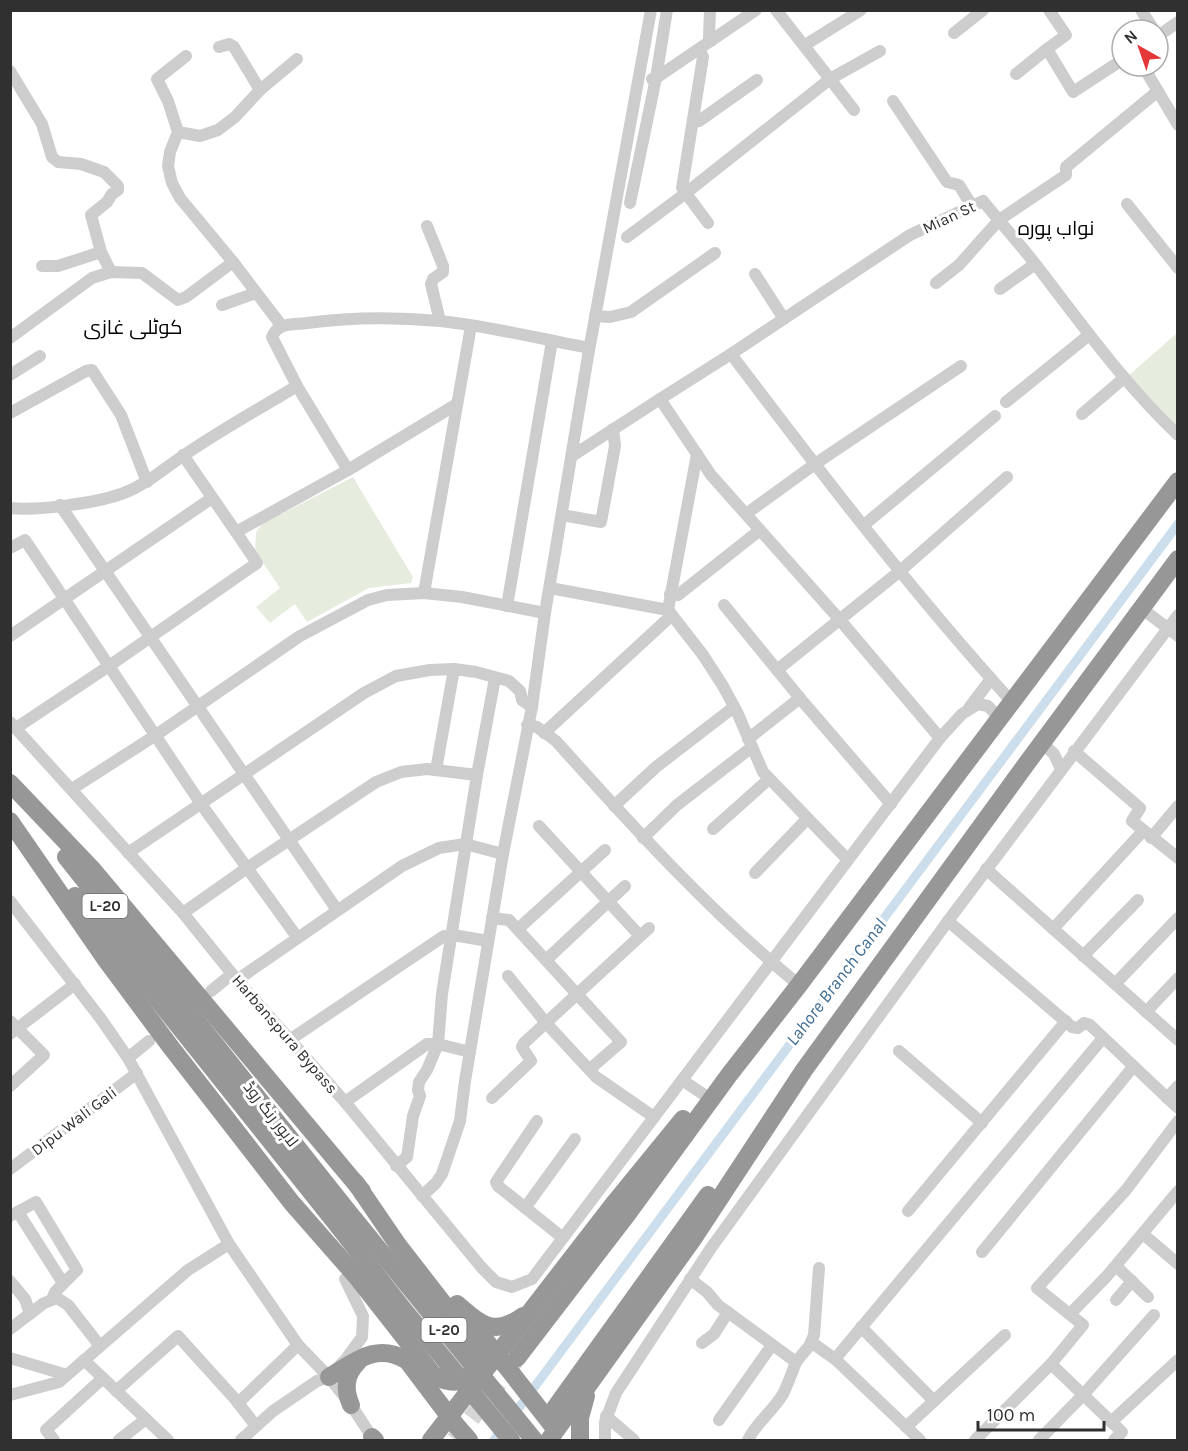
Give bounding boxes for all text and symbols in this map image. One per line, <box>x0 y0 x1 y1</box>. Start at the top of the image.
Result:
north arrow <box>1110 18 1170 78</box>
text: N <box>1120 26 1141 48</box>
street label: Mian St <box>919 196 979 238</box>
district label: نواب پورہ <box>1018 217 1094 241</box>
district label: کوٹلی غازی <box>84 316 182 340</box>
road number: L-20 <box>82 894 128 918</box>
water label: Lahore Branch Canal <box>781 914 891 1050</box>
street label: Harbanspura Bypass <box>228 971 342 1097</box>
street label: لاہور رنگ روڈ <box>239 1077 302 1151</box>
street label: Dipu Wali Gali <box>27 1083 121 1159</box>
road number: L-20 <box>422 1318 466 1342</box>
scale bar <box>978 1394 1104 1432</box>
text: 100 m <box>987 1404 1035 1426</box>

